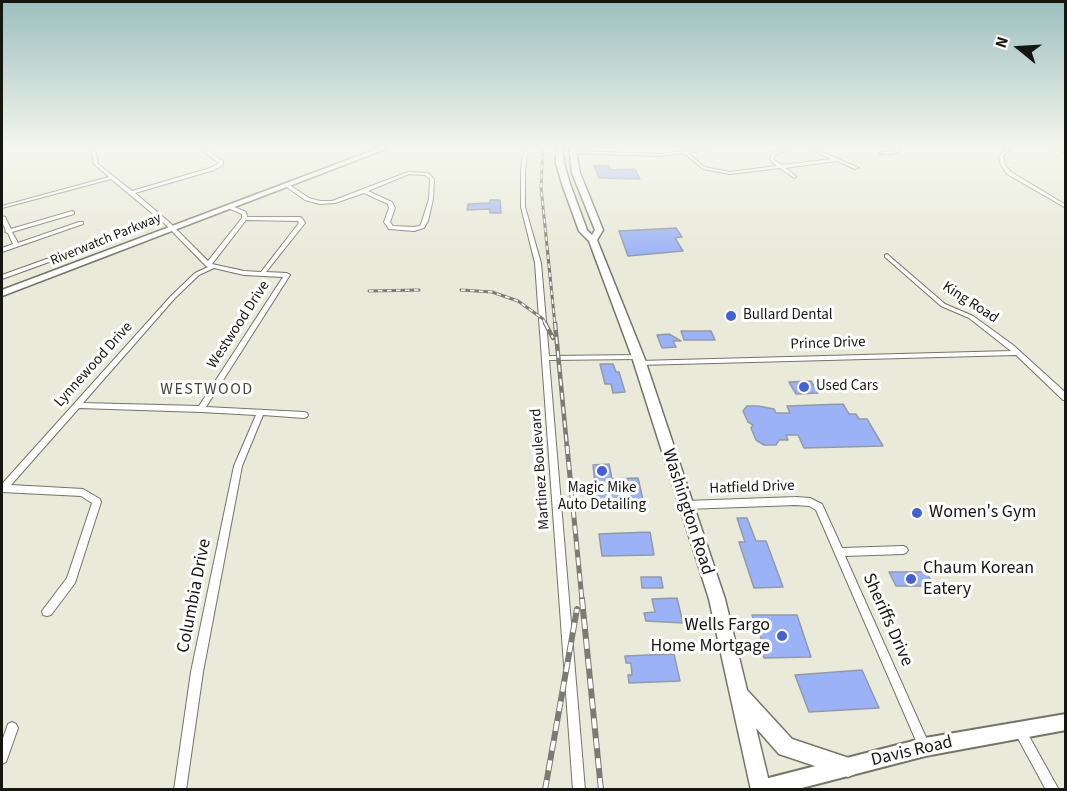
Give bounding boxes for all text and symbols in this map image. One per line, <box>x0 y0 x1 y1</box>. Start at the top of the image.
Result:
north arrow <box>989 18 1049 78</box>
text: N <box>990 34 1014 51</box>
street label: Riverwatch Parkway <box>48 210 164 270</box>
street label: Westwood Drive <box>204 278 274 372</box>
street label: King Road <box>939 278 1001 328</box>
place label: Bullard Dental <box>743 307 833 325</box>
marker: Bullard Dental <box>724 309 738 323</box>
street label: Lynnewood Drive <box>51 319 137 411</box>
street label: Prince Drive <box>790 334 866 354</box>
place label: Used Cars <box>816 378 878 396</box>
district label: WESTWOOD <box>160 380 254 400</box>
marker: Used Cars <box>797 380 811 394</box>
street label: Martinez Boulevard <box>528 408 554 530</box>
street label: Washington Road <box>656 446 718 578</box>
marker: Magic Mike Auto Detailing <box>595 464 609 478</box>
street label: Hatfield Drive <box>709 478 795 498</box>
place label: Magic Mike Auto Detailing <box>558 480 646 515</box>
place label: Women's Gym <box>929 502 1036 524</box>
marker: Women's Gym <box>910 506 924 520</box>
street label: Columbia Drive <box>173 537 217 655</box>
place label: Chaum Korean Eatery <box>923 558 1034 600</box>
street label: Sheriffs Drive <box>857 570 917 670</box>
marker: Chaum Korean Eatery <box>904 572 918 586</box>
place label: Wells Fargo Home Mortgage <box>650 615 770 658</box>
marker: Wells Fargo Home Mortgage <box>775 629 789 643</box>
street label: Davis Road <box>869 732 955 772</box>

